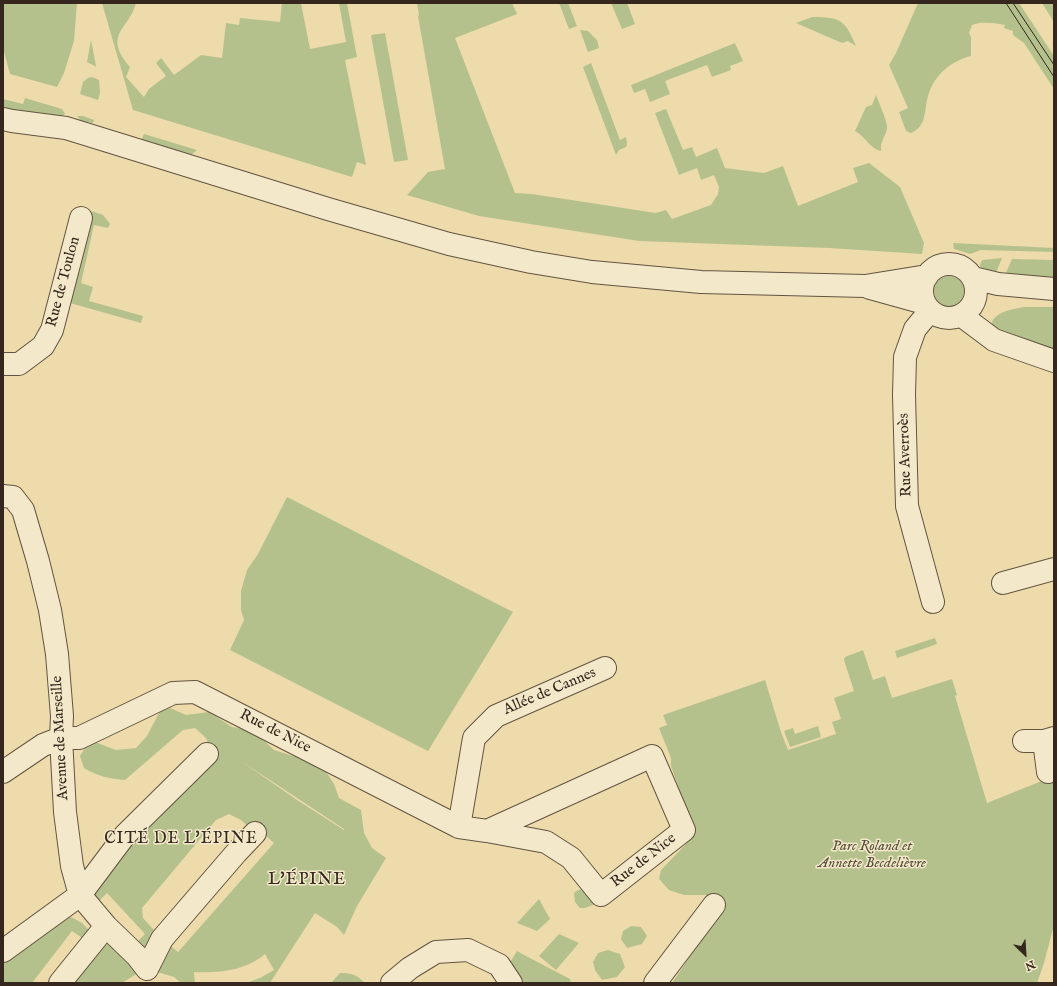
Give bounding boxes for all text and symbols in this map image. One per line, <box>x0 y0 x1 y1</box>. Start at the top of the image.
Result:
street label: Rue de Toulon <box>43 235 85 329</box>
street label: Rue Averroès <box>896 413 916 497</box>
street label: Allée de Cannes <box>501 664 599 720</box>
street label: Avenue de Marseille <box>49 675 73 801</box>
street label: Rue de Nice <box>236 706 314 758</box>
district label: CITÉ DE L'ÉPINE <box>104 830 258 850</box>
street label: Rue de Nice <box>608 830 680 892</box>
park label: Parc Roland et Annette Becdelièvre <box>818 838 926 873</box>
district label: L'ÉPINE <box>268 871 346 891</box>
north arrow <box>1005 934 1045 974</box>
text: N <box>1023 957 1037 973</box>

